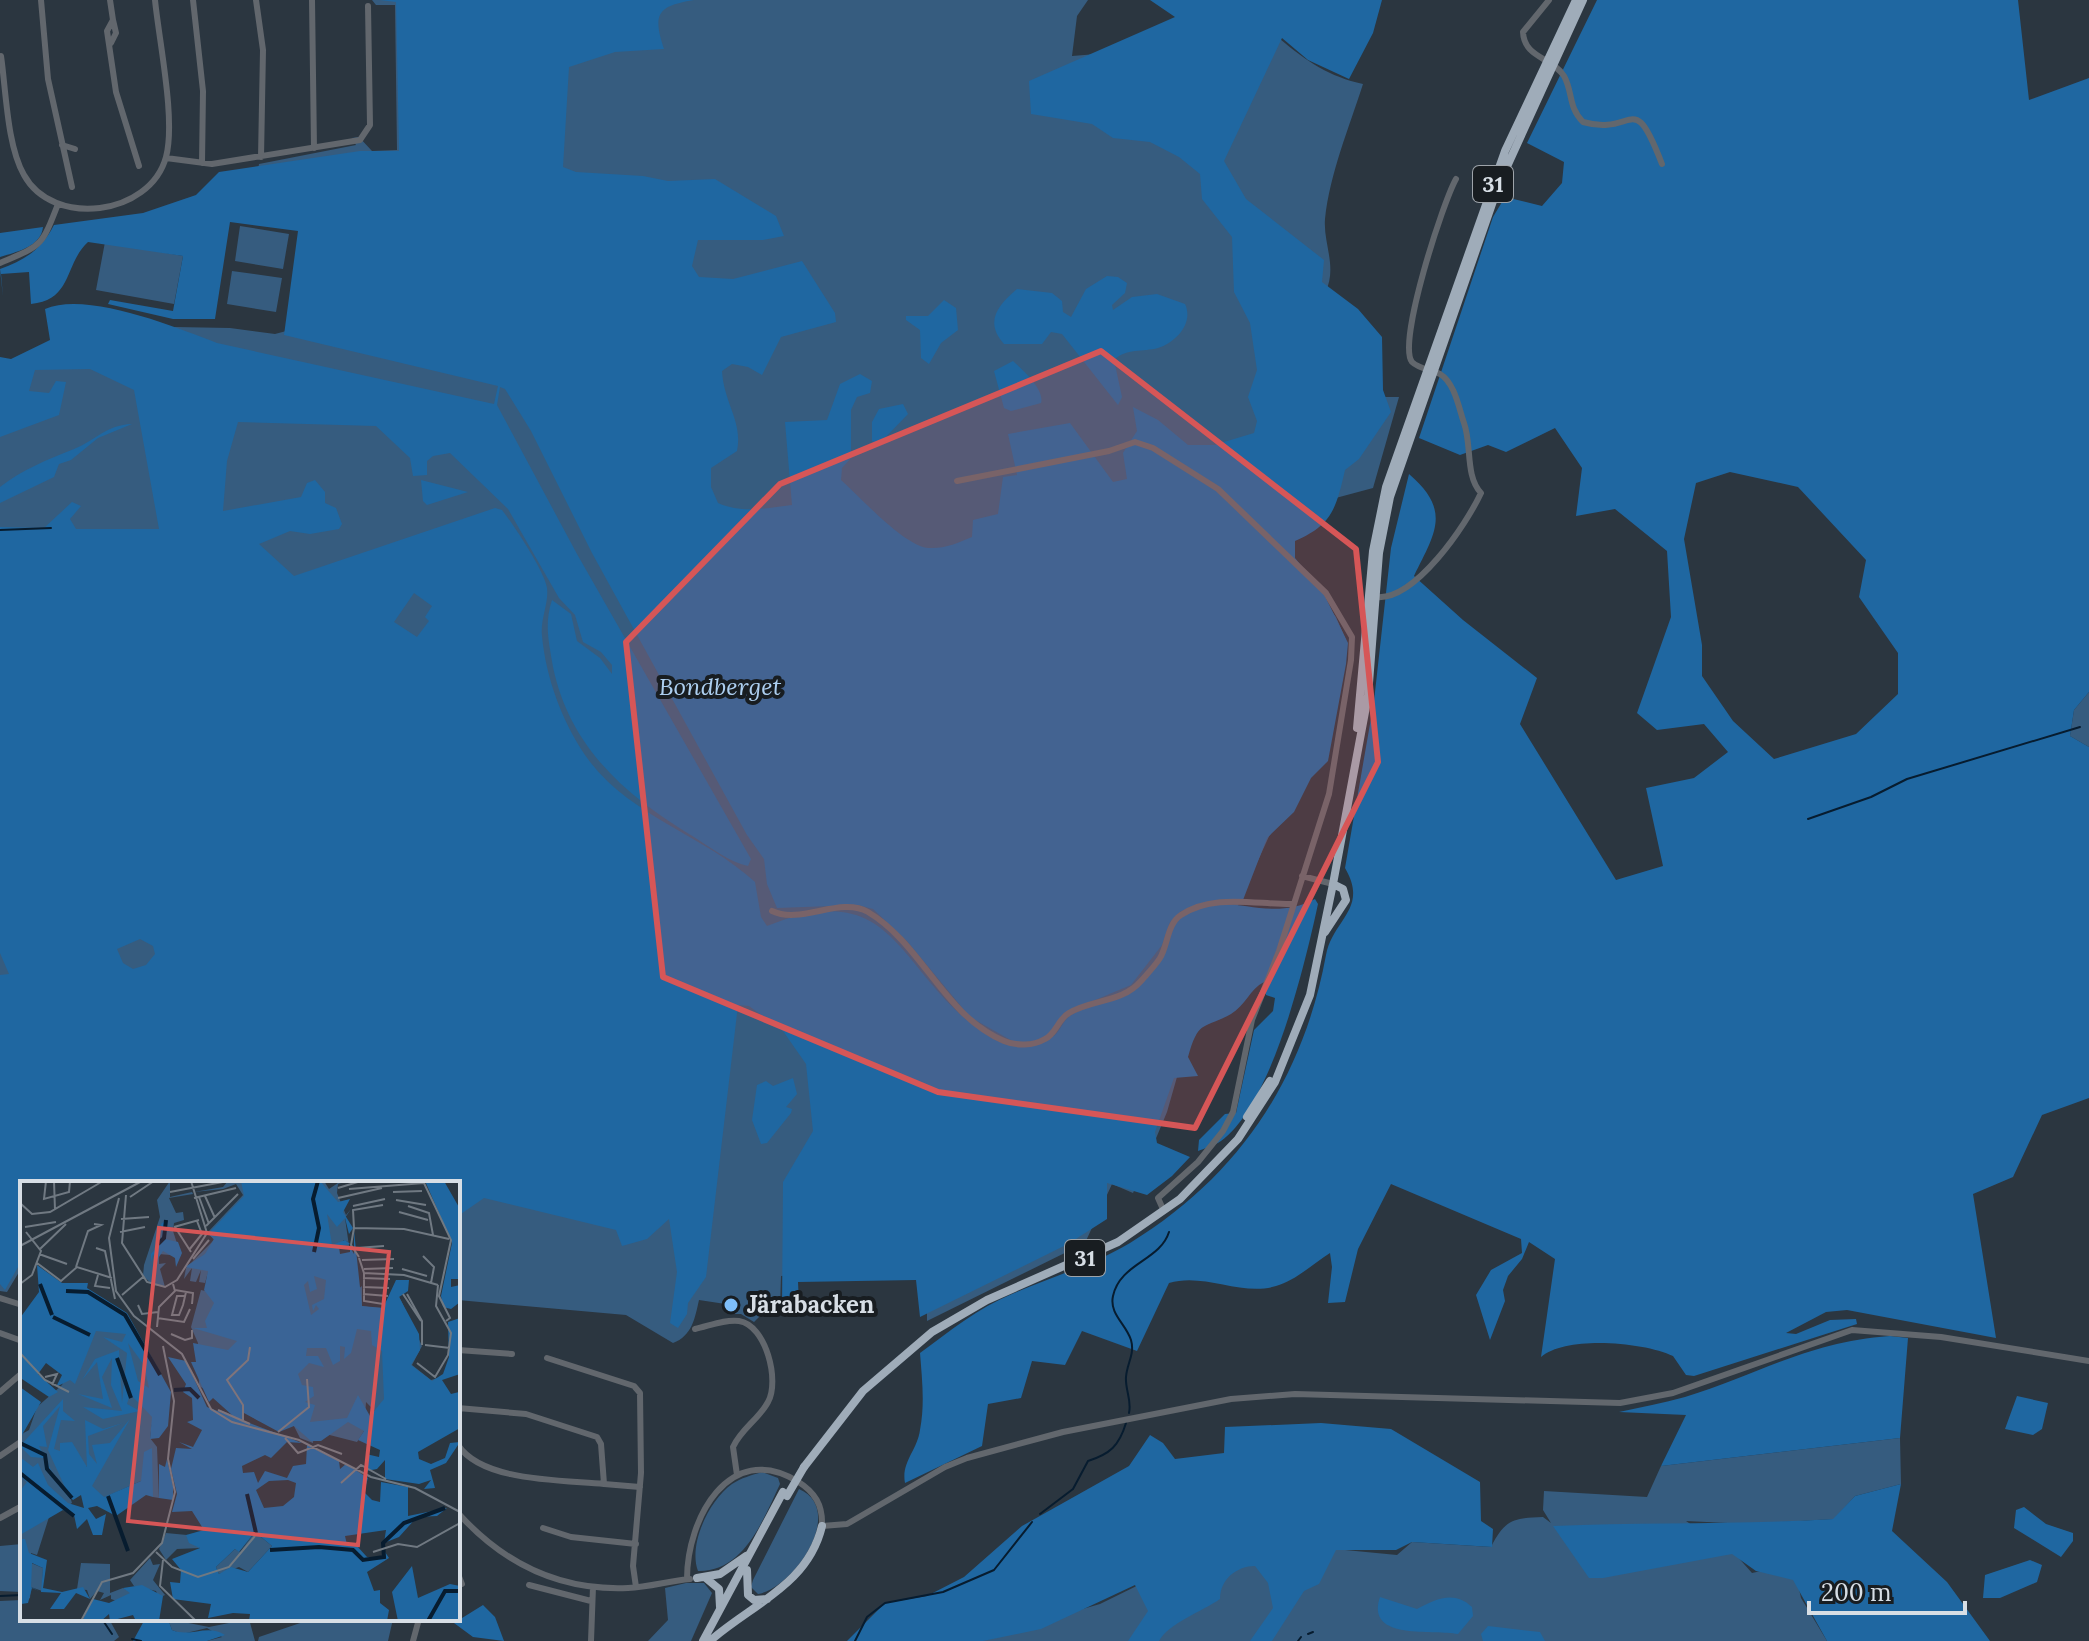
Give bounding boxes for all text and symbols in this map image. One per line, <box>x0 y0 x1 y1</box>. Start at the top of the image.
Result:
road number: 31 <box>1473 166 1513 202</box>
park label: Bondberget <box>659 671 782 702</box>
inset map <box>20 1181 460 1621</box>
road number: 31 <box>1065 1240 1105 1276</box>
place label: Järabacken <box>747 1289 874 1320</box>
marker: Järabacken <box>722 1296 740 1314</box>
scale bar <box>1809 1565 1965 1615</box>
text: 200 m <box>1821 1577 1891 1608</box>

